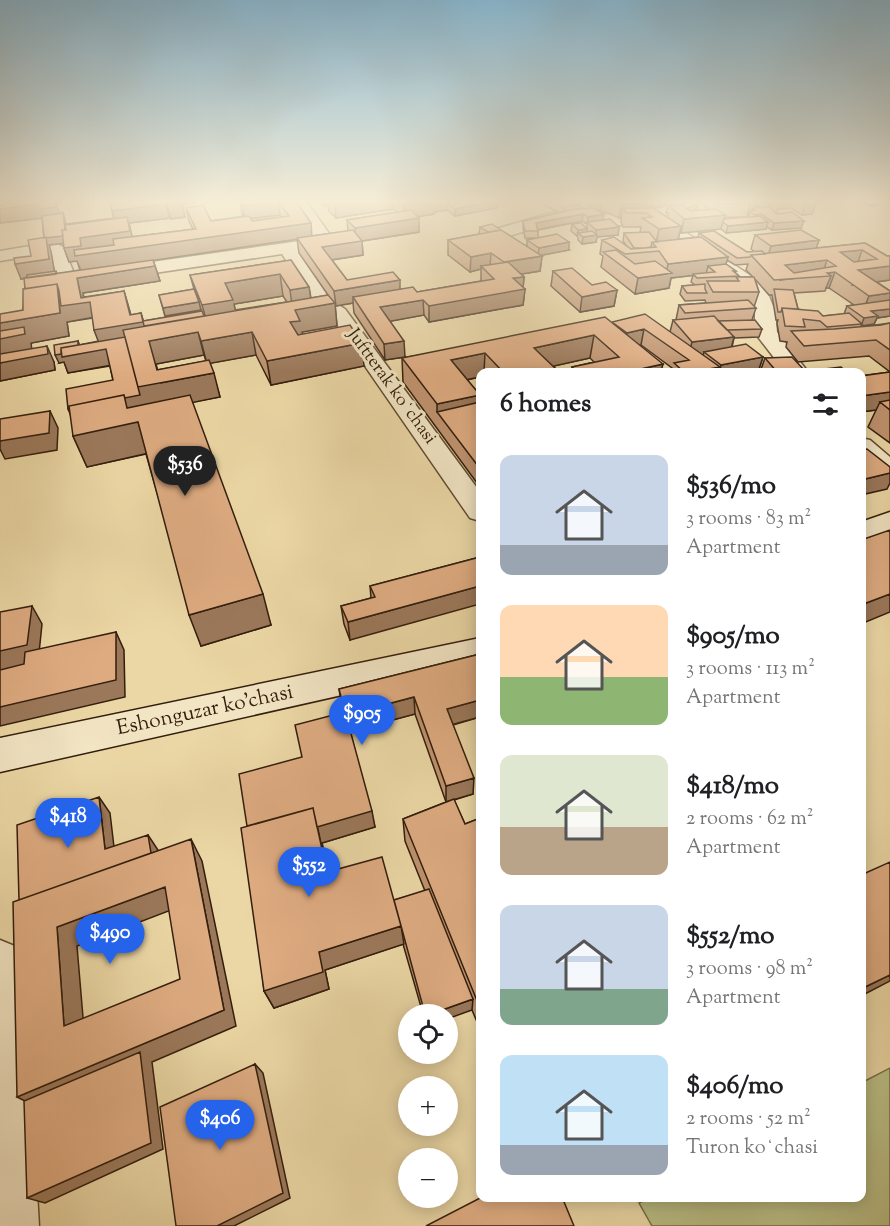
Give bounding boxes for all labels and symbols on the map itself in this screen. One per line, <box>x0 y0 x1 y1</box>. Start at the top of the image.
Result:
street label: Juftterak koʻchasi <box>339 323 442 450</box>
pin: $536 <box>149 446 221 497</box>
street label: Eshonguzar ko'chasi <box>114 678 296 744</box>
pin: $905 <box>326 695 398 746</box>
pin: $418 <box>32 798 104 849</box>
pin: $552 <box>273 847 345 898</box>
pin: $490 <box>74 914 146 965</box>
pin: $406 <box>184 1100 256 1151</box>

